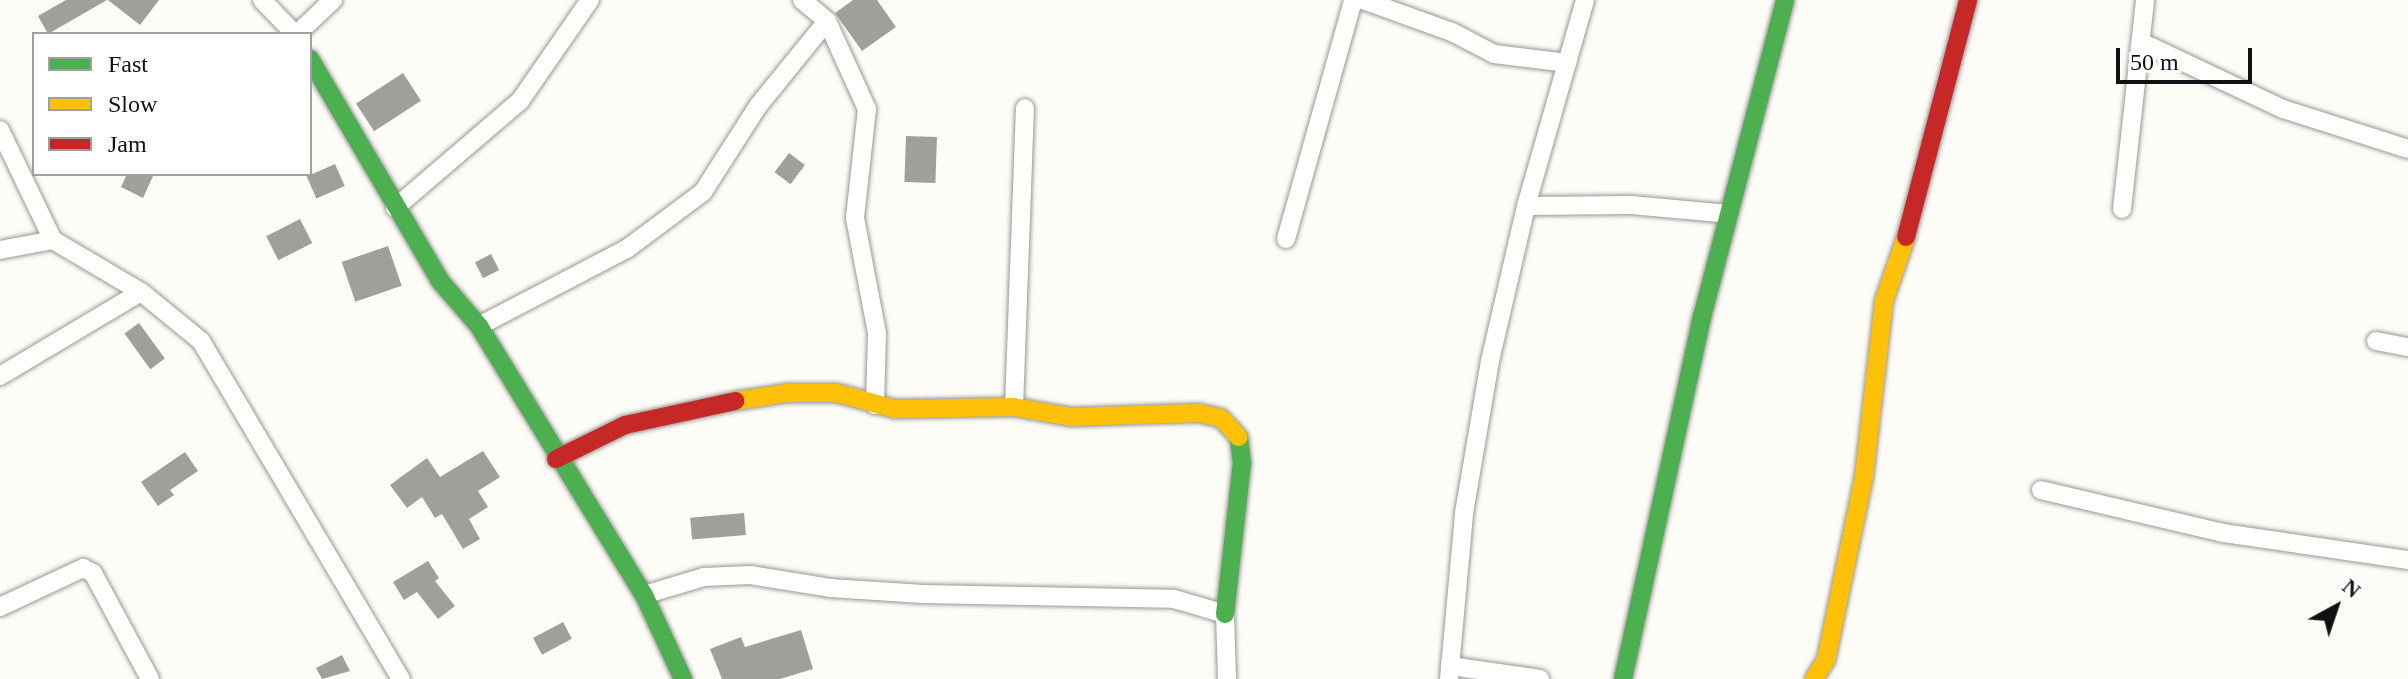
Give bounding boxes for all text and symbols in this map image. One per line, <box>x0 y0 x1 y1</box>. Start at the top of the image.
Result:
legend <box>32 32 312 176</box>
scale bar <box>2120 32 2256 82</box>
text: 50 m <box>2130 49 2179 75</box>
text: Fast <box>108 51 148 77</box>
text: Slow <box>108 91 157 117</box>
text: Jam <box>108 131 147 157</box>
north arrow <box>2296 567 2376 647</box>
text: N <box>2338 574 2366 603</box>

